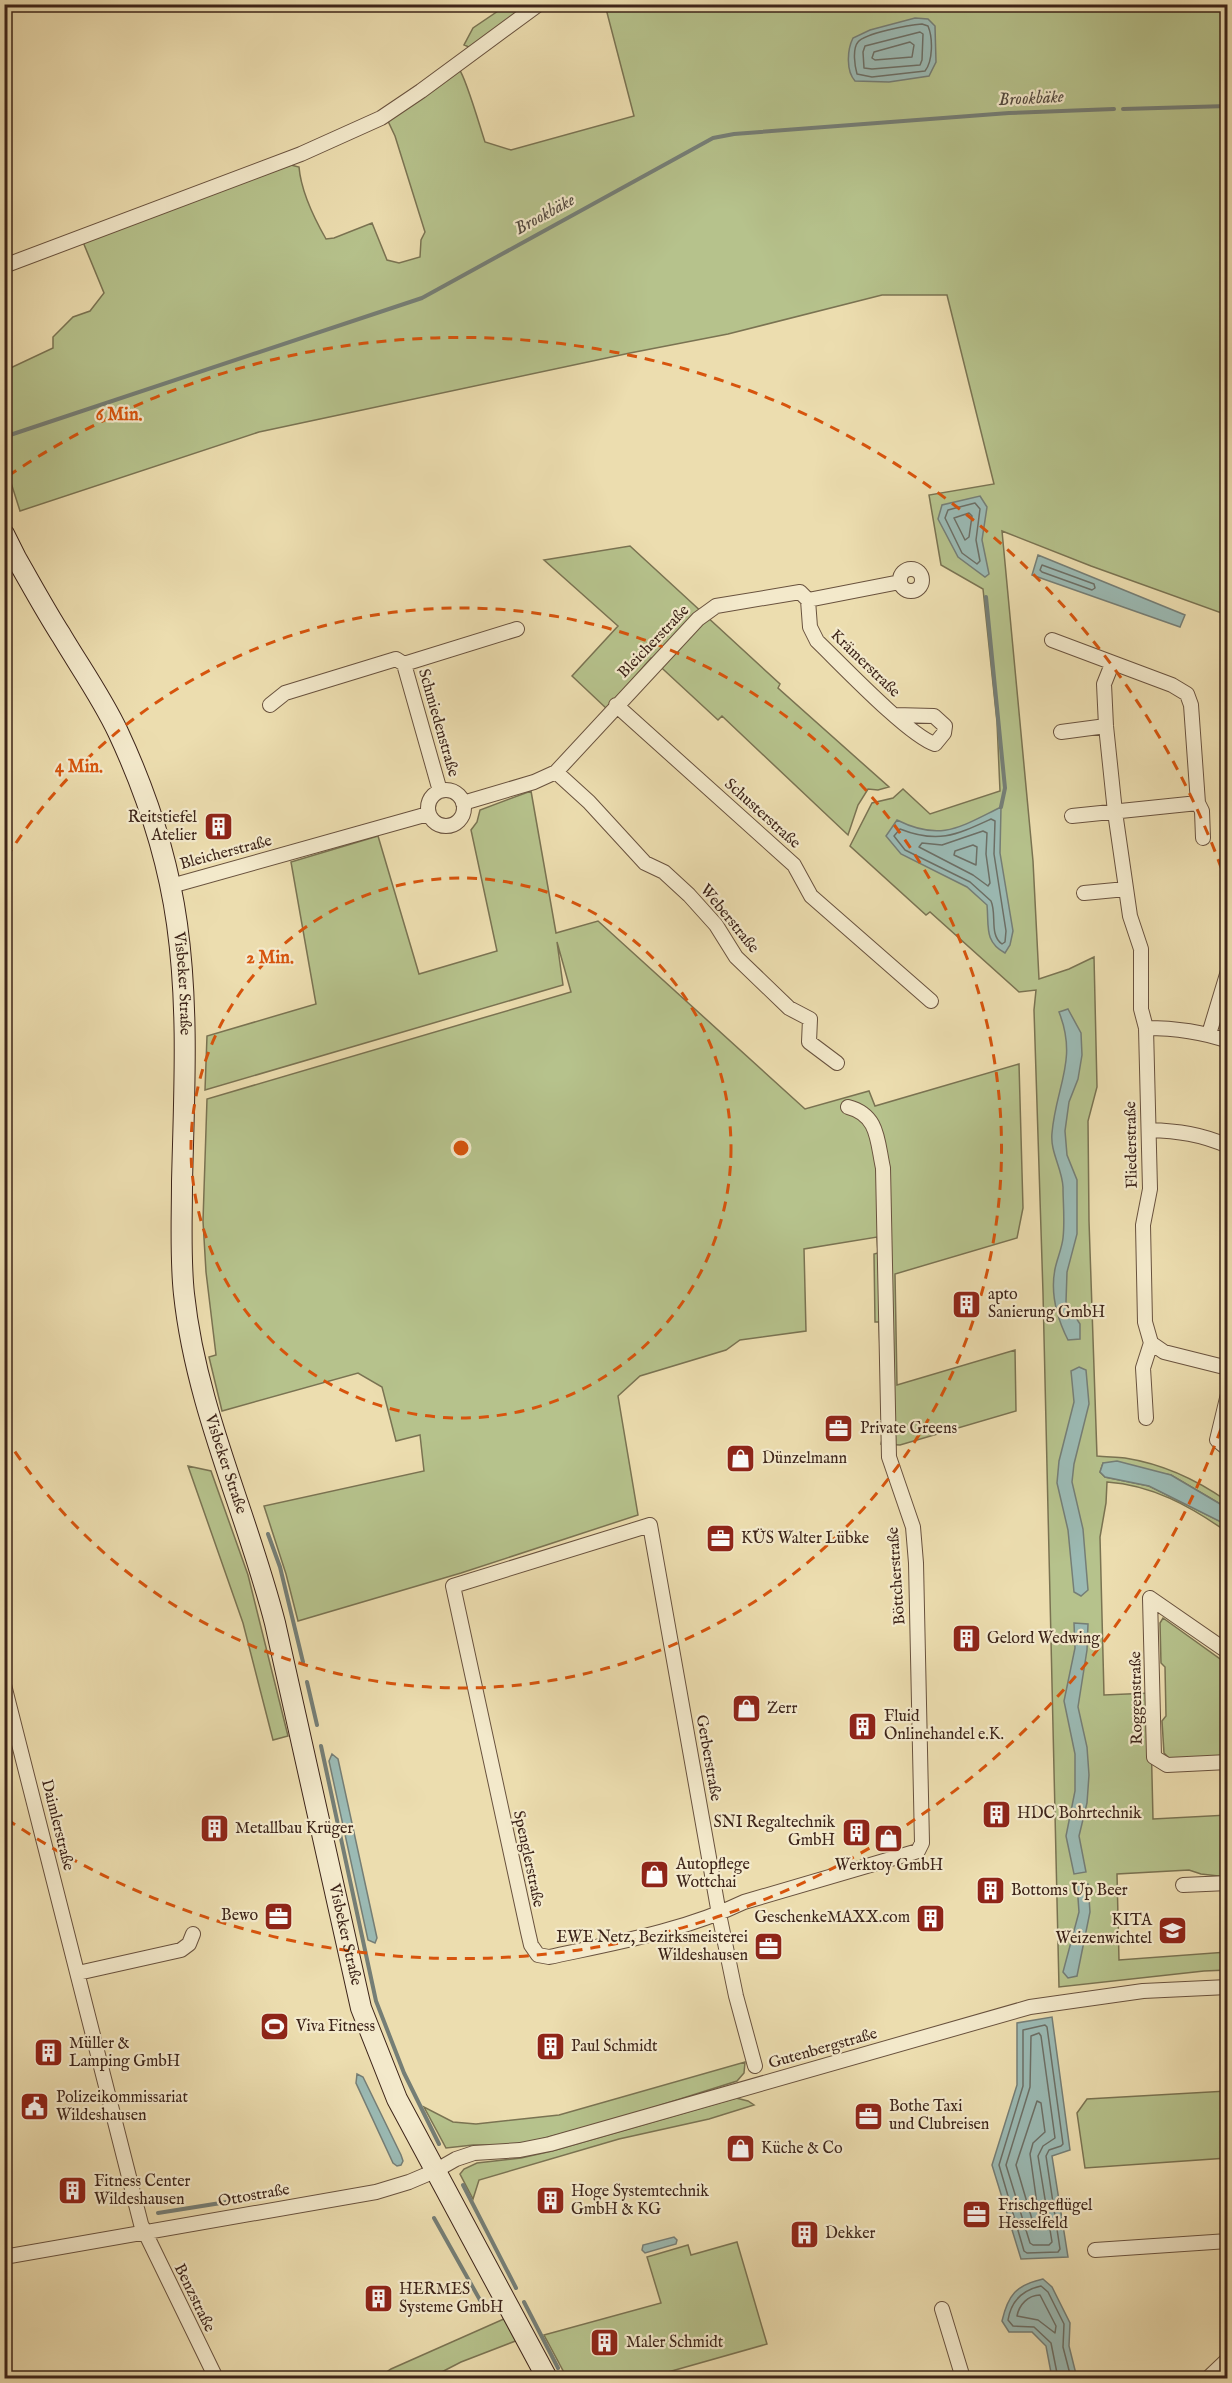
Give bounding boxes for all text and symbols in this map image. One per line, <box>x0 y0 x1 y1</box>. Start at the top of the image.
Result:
water label: Brookbäke <box>998 86 1064 112</box>
water label: Brookbäke <box>511 189 579 241</box>
text: 6 Min. <box>96 404 142 427</box>
street label: Bleicherstraße <box>614 601 694 683</box>
street label: Krämerstraße <box>826 626 904 702</box>
street label: Schmiedenstraße <box>413 667 463 779</box>
text: 4 Min. <box>55 756 103 779</box>
street label: Schusterstraße <box>720 775 804 853</box>
place label: Reitstiefel Atelier <box>128 808 198 846</box>
building icon: Reitstiefel Atelier <box>202 811 234 843</box>
street label: Bleicherstraße <box>178 831 274 875</box>
street label: Weberstraße <box>695 880 763 958</box>
street label: Visbeker Straße <box>168 930 195 1035</box>
text: 2 Min. <box>246 947 294 970</box>
street label: Fliederstraße <box>1121 1101 1143 1189</box>
centre of rings <box>451 1138 471 1158</box>
place label: apto Sanierung GmbH <box>988 1285 1105 1323</box>
building icon: apto Sanierung GmbH <box>951 1288 983 1320</box>
street label: Visbeker Straße <box>200 1411 251 1517</box>
office icon: Private Greens <box>823 1413 855 1445</box>
place label: Private Greens <box>860 1419 957 1439</box>
shop icon: Dünzelmann <box>725 1443 757 1475</box>
place label: Dünzelmann <box>762 1449 848 1469</box>
office icon: KÜS Walter Lübke <box>704 1523 736 1555</box>
street label: Böttcherstraße <box>884 1526 910 1626</box>
place label: KÜS Walter Lübke <box>741 1528 869 1549</box>
building icon: Gelord Wedwing <box>950 1623 982 1655</box>
place label: Gelord Wedwing <box>987 1629 1100 1649</box>
street label: Roggenstraße <box>1126 1651 1148 1745</box>
shop icon: Zerr <box>730 1693 762 1725</box>
place label: Zerr <box>767 1699 797 1719</box>
place label: Fluid Onlinehandel e.K. <box>884 1707 1004 1745</box>
building icon: Fluid Onlinehandel e.K. <box>847 1710 879 1742</box>
street label: Gerberstraße <box>691 1713 725 1803</box>
street label: Daimlerstraße <box>36 1777 78 1873</box>
building icon: HDC Bohrtechnik <box>980 1798 1012 1830</box>
place label: HDC Bohrtechnik <box>1017 1804 1142 1824</box>
street label: Spenglerstraße <box>508 1809 548 1909</box>
building icon: Metallbau Krüger <box>198 1813 230 1845</box>
place label: SNI Regaltechnik GmbH <box>714 1813 835 1851</box>
building icon: SNI Regaltechnik GmbH <box>840 1816 872 1848</box>
place label: Metallbau Krüger <box>235 1819 353 1839</box>
shop icon: Werktoy GmbH <box>873 1822 905 1854</box>
place label: Autopflege Wottchai <box>675 1855 750 1893</box>
place label: Werktoy GmbH <box>835 1856 944 1876</box>
shop icon: Autopflege Wottchai <box>639 1858 671 1890</box>
building icon: Bottoms Up Beer <box>974 1875 1006 1907</box>
street label: Visbeker Straße <box>323 1881 366 1988</box>
place label: Bottoms Up Beer <box>1011 1881 1128 1901</box>
office icon: Bewo <box>263 1900 295 1932</box>
building icon: GeschenkeMAXX.com <box>915 1902 947 1934</box>
place label: Bewo <box>221 1906 258 1926</box>
place label: GeschenkeMAXX.com <box>754 1908 910 1928</box>
place label: KITA Weizenwichtel <box>1056 1911 1153 1949</box>
school or university icon: KITA Weizenwichtel <box>1157 1914 1189 1946</box>
place label: EWE Netz, Bezirksmeisterei Wildeshausen <box>556 1928 748 1966</box>
office icon: EWE Netz, Bezirksmeisterei Wildeshausen <box>753 1931 785 1963</box>
sports icon: Viva Fitness <box>259 2011 291 2043</box>
place label: Viva Fitness <box>295 2017 375 2037</box>
street label: Gutenbergstraße <box>766 2024 880 2074</box>
building icon: Paul Schmidt <box>534 2031 566 2063</box>
place label: Müller & Lamping GmbH <box>69 2034 181 2072</box>
building icon: Müller & Lamping GmbH <box>32 2037 64 2069</box>
place label: Paul Schmidt <box>571 2037 658 2057</box>
place label: Polizeikommissariat Wildeshausen <box>56 2088 188 2126</box>
public building icon: Polizeikommissariat Wildeshausen <box>19 2091 51 2123</box>
place label: Bothe Taxi und Clubreisen <box>889 2097 990 2135</box>
office icon: Bothe Taxi und Clubreisen <box>852 2100 884 2132</box>
shop icon: Küche & Co <box>724 2133 756 2165</box>
place label: Küche & Co <box>761 2139 843 2159</box>
place label: Fitness Center Wildeshausen <box>94 2172 191 2210</box>
building icon: Fitness Center Wildeshausen <box>57 2175 89 2207</box>
street label: Ottostraße <box>217 2180 291 2212</box>
place label: Hoge Systemtechnik GmbH & KG <box>571 2182 709 2220</box>
building icon: Hoge Systemtechnik GmbH & KG <box>534 2185 566 2217</box>
place label: Frischgeflügel Hesselfeld <box>998 2196 1093 2234</box>
office icon: Frischgeflügel Hesselfeld <box>961 2199 993 2231</box>
building icon: Dekker <box>788 2218 820 2250</box>
place label: Dekker <box>825 2224 876 2244</box>
street label: Benzstraße <box>169 2261 219 2335</box>
place label: HERMES Systeme GmbH <box>399 2280 504 2318</box>
building icon: HERMES Systeme GmbH <box>362 2283 394 2315</box>
building icon: Maler Schmidt <box>589 2327 621 2359</box>
place label: Maler Schmidt <box>626 2333 724 2353</box>

